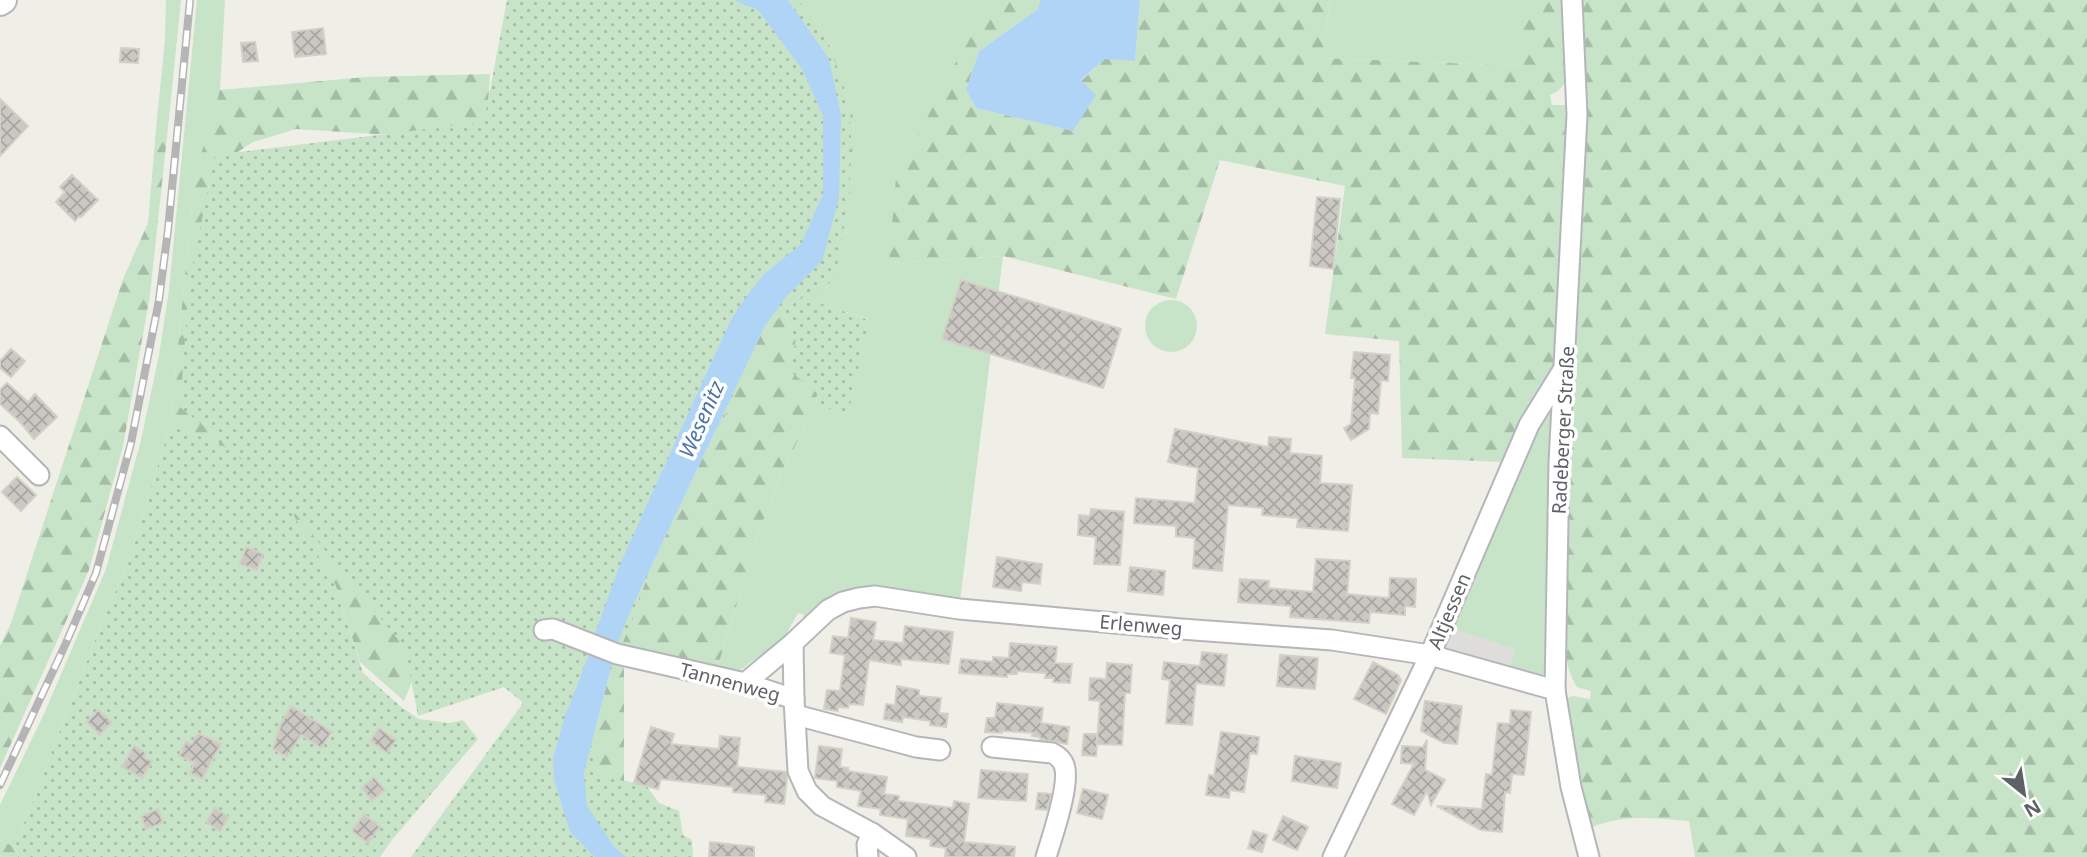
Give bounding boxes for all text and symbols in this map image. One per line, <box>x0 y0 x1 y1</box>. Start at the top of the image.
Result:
street label: Radeberger Straße <box>1546 345 1580 515</box>
water label: Wesenitz <box>672 375 731 462</box>
street label: Altjessen <box>1421 569 1477 653</box>
street label: Erlenweg <box>1098 608 1184 642</box>
street label: Tannenweg <box>677 656 783 708</box>
north arrow <box>1989 759 2059 829</box>
text: N <box>2019 794 2046 824</box>

